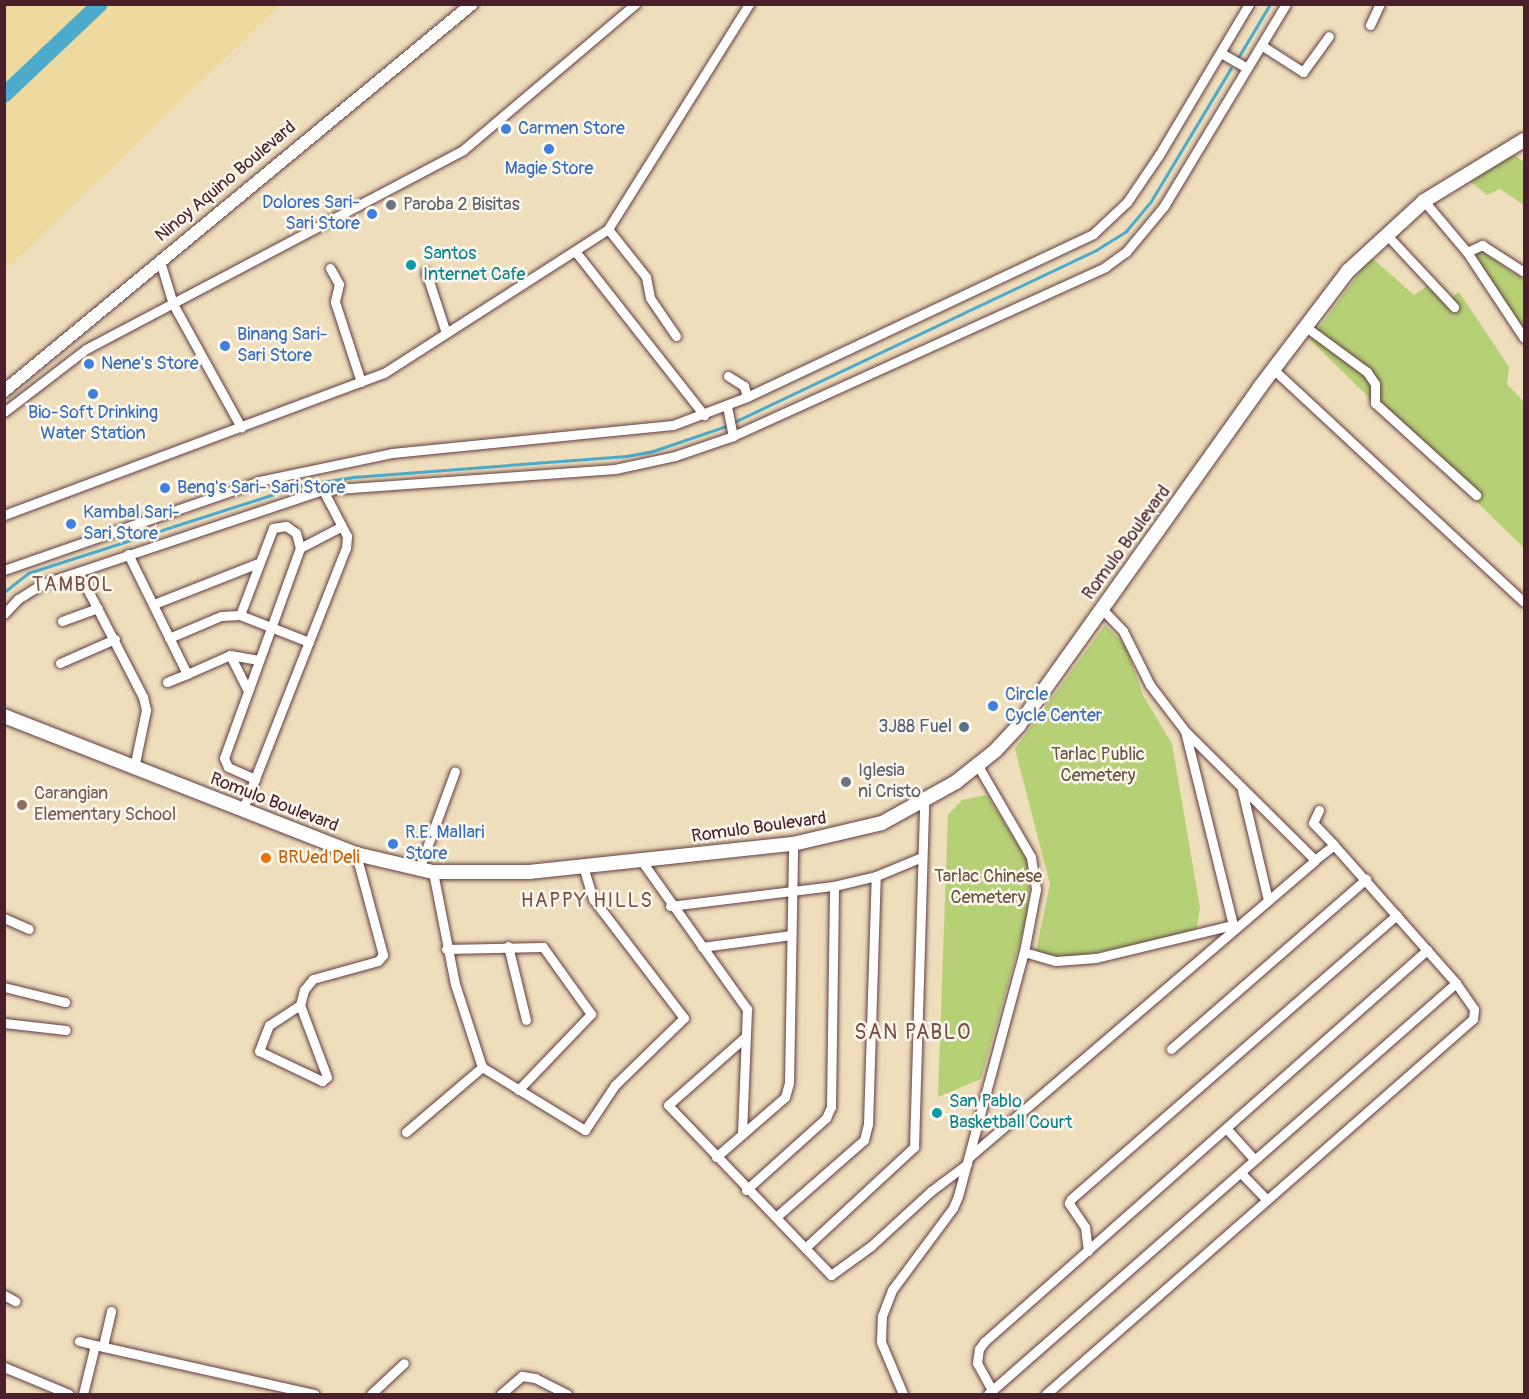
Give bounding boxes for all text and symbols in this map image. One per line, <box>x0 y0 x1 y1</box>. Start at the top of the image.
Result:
street label: Ninoy Aquino Boulevard <box>151 117 301 247</box>
place label: Carmen Store <box>518 118 625 140</box>
marker: Carmen Store <box>499 122 513 136</box>
marker: Magie Store <box>542 142 556 156</box>
place label: Magie Store <box>505 158 593 180</box>
place label: Dolores Sari- Sari Store <box>262 193 360 236</box>
place label: Paroba 2 Bisitas <box>403 194 520 216</box>
marker: Paroba 2 Bisitas <box>384 198 398 212</box>
marker: Dolores Sari- Sari Store <box>365 207 379 221</box>
place label: Santos Internet Cafe <box>423 244 525 286</box>
marker: Santos Internet Cafe <box>404 258 418 272</box>
place label: Binang Sari- Sari Store <box>237 325 328 368</box>
marker: Binang Sari- Sari Store <box>218 339 232 353</box>
place label: Nene's Store <box>101 353 199 375</box>
marker: Nene's Store <box>82 357 96 371</box>
marker: Bio-Soft Drinking Water Station <box>86 387 100 401</box>
place label: Bio-Soft Drinking Water Station <box>28 403 158 446</box>
place label: Beng's Sari- Sari Store <box>177 477 345 499</box>
marker: Beng's Sari- Sari Store <box>158 481 172 495</box>
street label: Romulo Boulevard <box>1078 482 1176 604</box>
place label: Kambal Sari- Sari Store <box>83 503 180 546</box>
marker: Kambal Sari- Sari Store <box>64 517 78 531</box>
district label: TAMBOL <box>32 572 114 596</box>
place label: Circle Cycle Center <box>1005 685 1102 728</box>
marker: Circle Cycle Center <box>986 699 1000 713</box>
place label: 3J88 Fuel <box>878 716 952 738</box>
marker: 3J88 Fuel <box>957 720 971 734</box>
park label: Tarlac Public Cemetery <box>1051 745 1145 788</box>
place label: Iglesia ni Cristo <box>858 761 921 804</box>
street label: Romulo Boulevard <box>207 769 341 837</box>
marker: Iglesia ni Cristo <box>839 775 853 789</box>
place label: Carangian Elementary School <box>34 784 176 826</box>
marker: Carangian Elementary School <box>15 798 29 812</box>
street label: Romulo Boulevard <box>690 808 828 848</box>
place label: R.E. Mallari Store <box>405 823 484 866</box>
marker: R.E. Mallari Store <box>386 837 400 851</box>
place label: BRUed Deli <box>278 847 360 869</box>
marker: BRUed Deli <box>259 851 273 865</box>
park label: Tarlac Chinese Cemetery <box>934 867 1042 910</box>
district label: HAPPY HILLS <box>521 888 653 912</box>
district label: SAN PABLO <box>854 1020 972 1046</box>
place label: San Pablo Basketball Court <box>949 1092 1072 1134</box>
marker: San Pablo Basketball Court <box>930 1106 944 1120</box>

